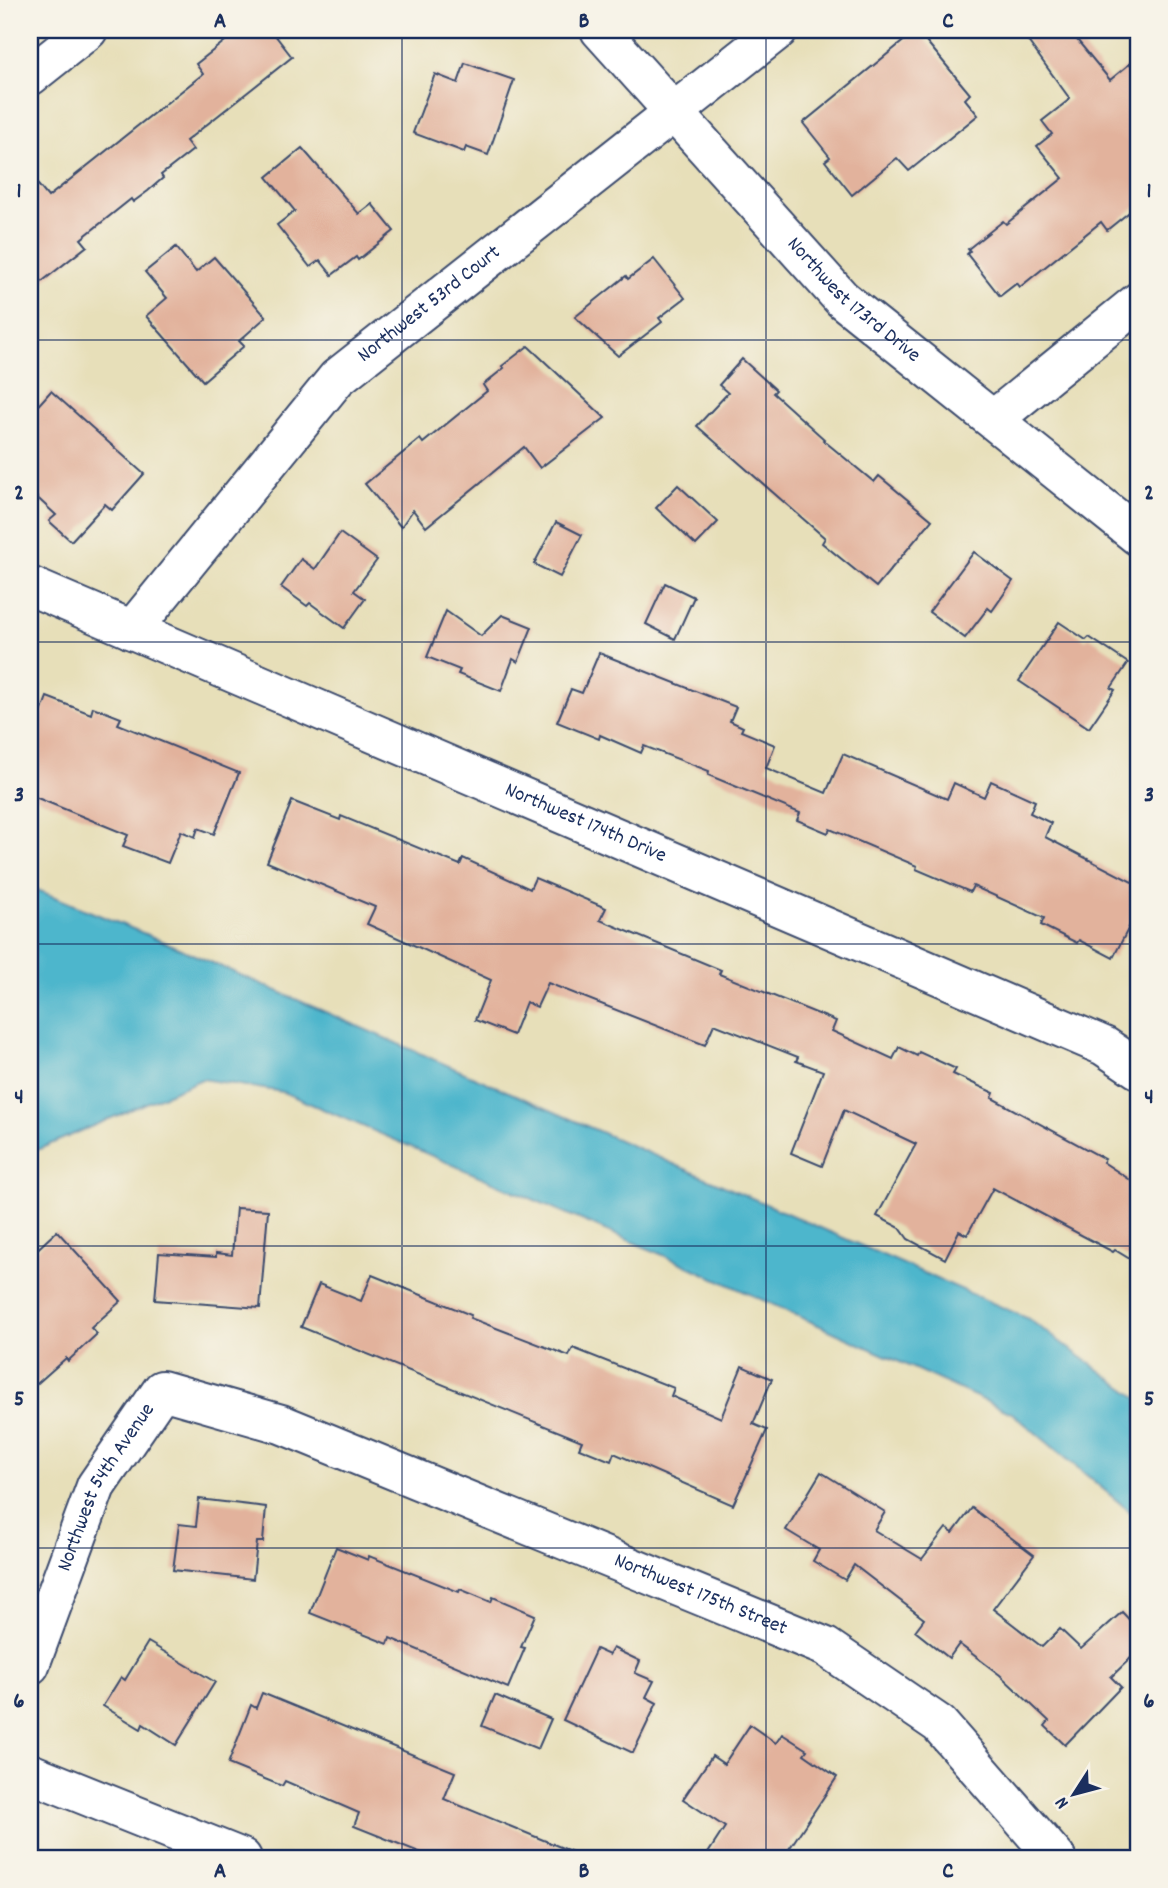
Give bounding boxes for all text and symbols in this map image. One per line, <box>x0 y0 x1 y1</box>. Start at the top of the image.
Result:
text: A <box>214 6 226 39</box>
text: B <box>579 6 590 39</box>
text: C <box>942 6 954 39</box>
text: 1 <box>16 176 22 209</box>
text: 1 <box>1146 176 1152 209</box>
street label: Northwest 173rd Drive <box>779 231 926 371</box>
street label: Northwest 53rd Court <box>352 239 508 371</box>
text: 2 <box>14 478 24 511</box>
text: 2 <box>1144 478 1154 511</box>
street label: Northwest 174th Drive <box>500 776 671 872</box>
text: 3 <box>14 780 24 813</box>
text: 3 <box>1144 780 1154 813</box>
text: 4 <box>14 1082 24 1115</box>
text: 4 <box>1144 1082 1154 1115</box>
text: 5 <box>14 1384 24 1417</box>
text: 5 <box>1144 1384 1154 1417</box>
street label: Northwest 54th Avenue <box>51 1398 163 1576</box>
street label: Northwest 175th Street <box>609 1547 792 1644</box>
text: 6 <box>13 1686 25 1719</box>
text: 6 <box>1143 1686 1155 1719</box>
north arrow <box>1038 1758 1108 1828</box>
text: N <box>1049 1790 1077 1814</box>
text: A <box>214 1856 226 1888</box>
text: B <box>579 1856 590 1888</box>
text: C <box>942 1856 954 1888</box>

